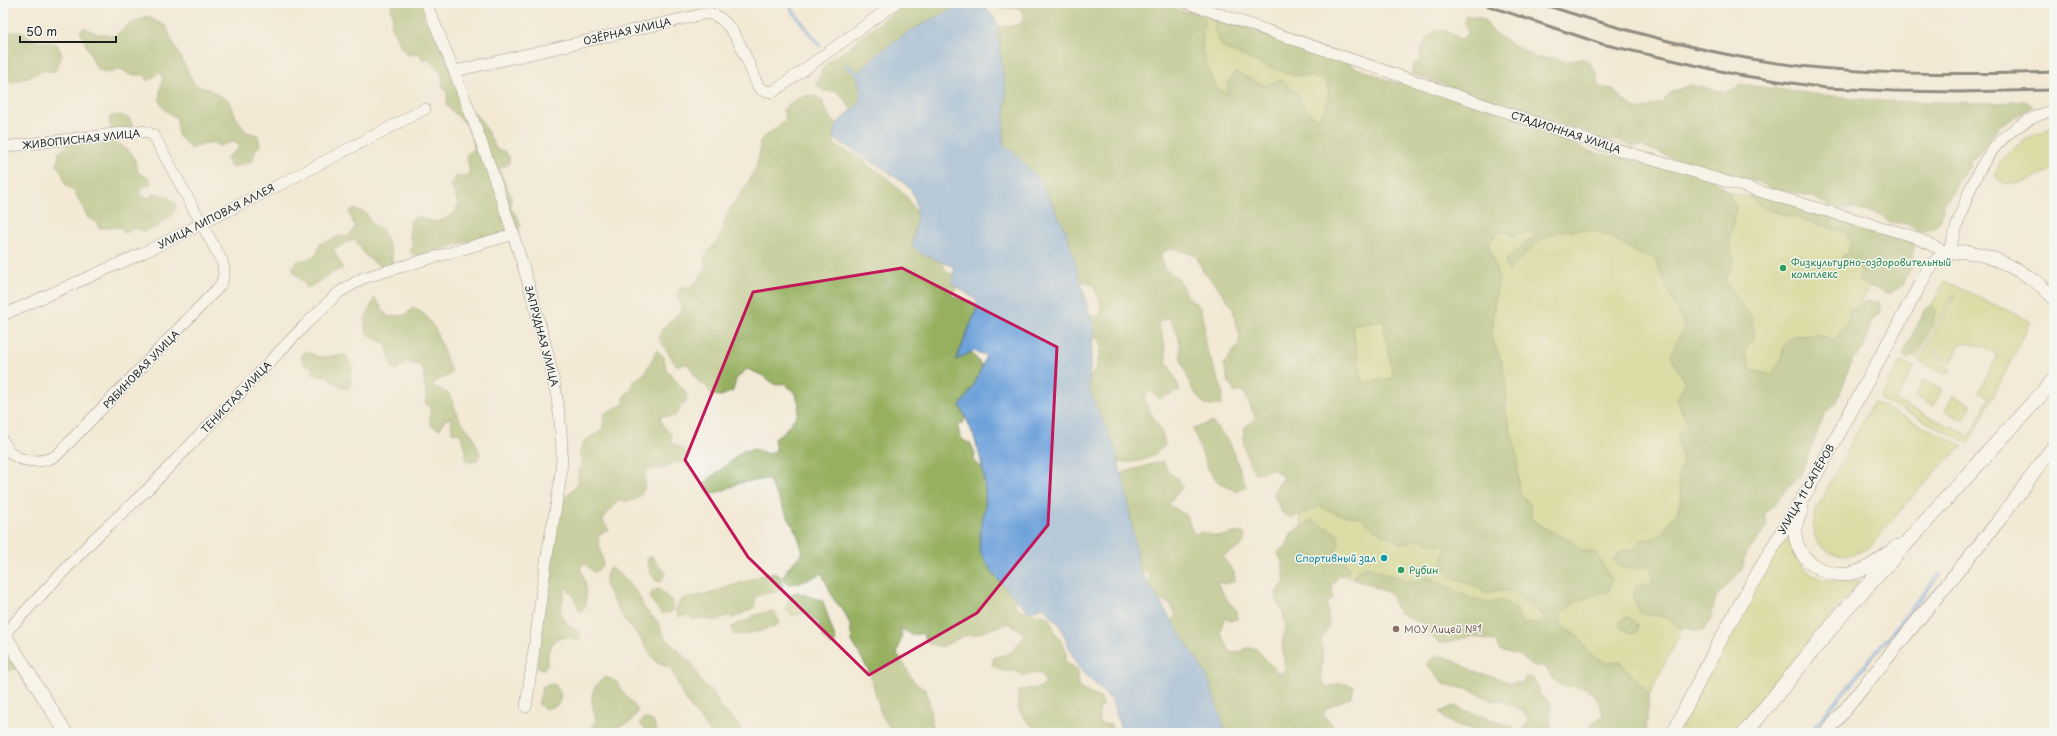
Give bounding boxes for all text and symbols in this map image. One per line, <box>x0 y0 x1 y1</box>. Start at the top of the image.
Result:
street label: ОЗЁРНАЯ УЛИЦА <box>582 13 672 48</box>
scale bar <box>20 18 116 44</box>
text: 50 m <box>26 22 57 40</box>
street label: СТАДИОННАЯ УЛИЦА <box>1509 107 1623 156</box>
street label: ЖИВОПИСНАЯ УЛИЦА <box>21 125 141 152</box>
street label: УЛИЦА ЛИПОВАЯ АЛЛЕЯ <box>155 179 277 252</box>
place label: Физкультурно-оздоровительный комплекс <box>1791 254 1952 281</box>
marker: Физкультурно-оздоровительный комплекс <box>1778 263 1788 273</box>
street label: ЗАПРУДНАЯ УЛИЦА <box>522 284 563 388</box>
street label: РЯБИНОВАЯ УЛИЦА <box>99 326 182 411</box>
street label: ТЕНИСТАЯ УЛИЦА <box>197 357 274 436</box>
street label: УЛИЦА 11 САПЁРОВ <box>1774 441 1838 537</box>
place label: Спортивный зал <box>1295 550 1376 565</box>
marker: Спортивный зал <box>1379 553 1389 563</box>
place label: Рубин <box>1409 562 1438 578</box>
marker: Рубин <box>1396 565 1406 575</box>
place label: МОУ Лицей №1 <box>1404 621 1482 636</box>
marker: МОУ Лицей №1 <box>1391 624 1401 634</box>

